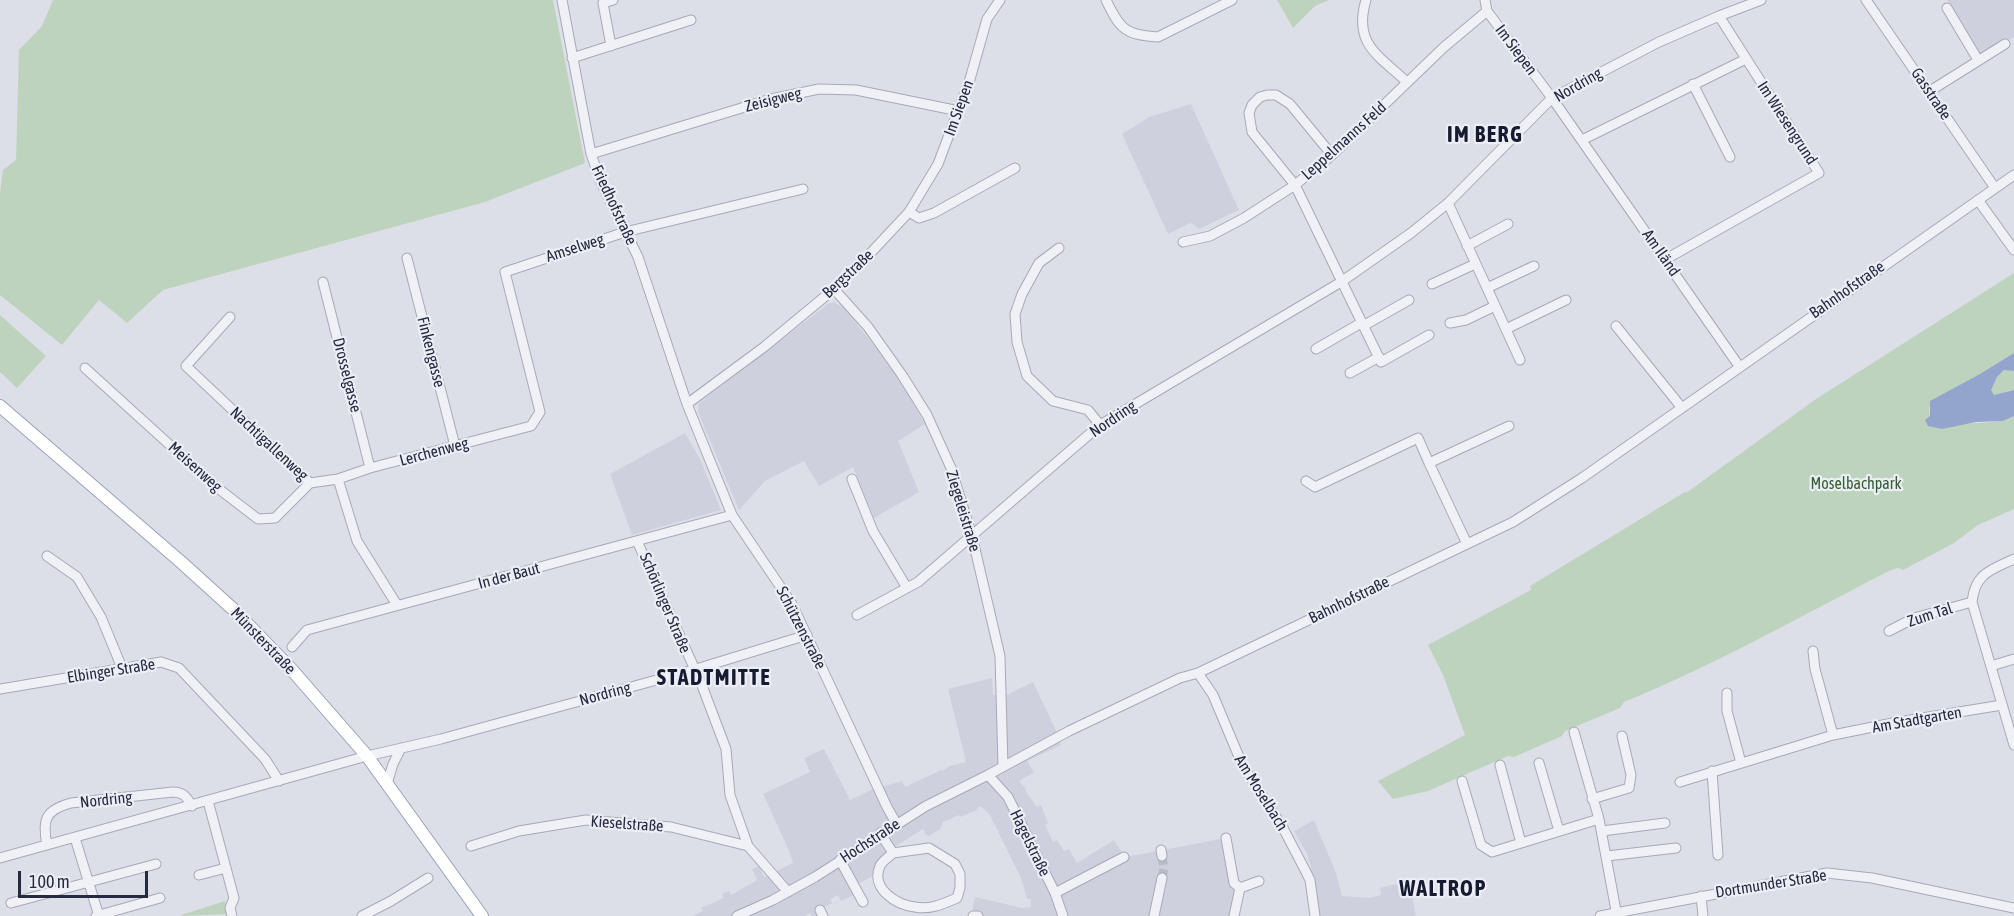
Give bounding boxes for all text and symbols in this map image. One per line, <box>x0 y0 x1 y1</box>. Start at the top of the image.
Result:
street label: Im Siepen <box>1491 21 1541 79</box>
street label: Nordring <box>1551 64 1605 106</box>
street label: Gasstraße <box>1907 64 1955 124</box>
street label: Im Siepen <box>940 77 978 139</box>
street label: Im Wiesengrund <box>1753 78 1821 168</box>
street label: Zeisigweg <box>743 84 803 116</box>
street label: Leppelmanns Feld <box>1298 98 1390 184</box>
district label: IM BERG <box>1447 122 1523 148</box>
street label: Friedhofstraße <box>587 162 641 248</box>
street label: Am Iländ <box>1638 226 1684 280</box>
street label: Amselweg <box>544 230 606 266</box>
street label: Bergstraße <box>818 246 878 302</box>
street label: Bahnhofstraße <box>1806 257 1888 323</box>
street label: Finkengasse <box>413 315 449 389</box>
street label: Drosselgasse <box>328 336 366 414</box>
street label: Nordring <box>1086 396 1140 442</box>
street label: Nachtigallenweg <box>226 403 312 485</box>
street label: Lerchenweg <box>398 434 470 470</box>
street label: Meisenweg <box>164 438 226 496</box>
street label: Ziegeleistraße <box>942 468 984 554</box>
park label: Moselbachpark <box>1811 474 1901 494</box>
street label: Schörlinger Straße <box>635 550 695 656</box>
street label: In der Baut <box>476 559 542 593</box>
street label: Bahnhofstraße <box>1306 572 1392 628</box>
street label: Schützenstraße <box>772 583 830 673</box>
street label: Zum Tal <box>1905 599 1955 631</box>
street label: Münsterstraße <box>227 604 299 678</box>
street label: Elbinger Straße <box>66 655 156 687</box>
district label: STADTMITTE <box>657 665 771 691</box>
street label: Nordring <box>577 678 633 710</box>
street label: Am Stadtgarten <box>1871 703 1963 737</box>
street label: Am Moselbach <box>1230 752 1292 834</box>
street label: Nordring <box>79 788 133 812</box>
street label: Hagelstraße <box>1006 807 1054 879</box>
street label: Kieselstraße <box>590 812 664 836</box>
street label: Hochstraße <box>837 815 903 867</box>
scale bar <box>21 859 152 897</box>
street label: Dortmunder Straße <box>1714 866 1828 902</box>
text: 100 m <box>29 871 70 892</box>
district label: WALTROP <box>1399 876 1487 902</box>

